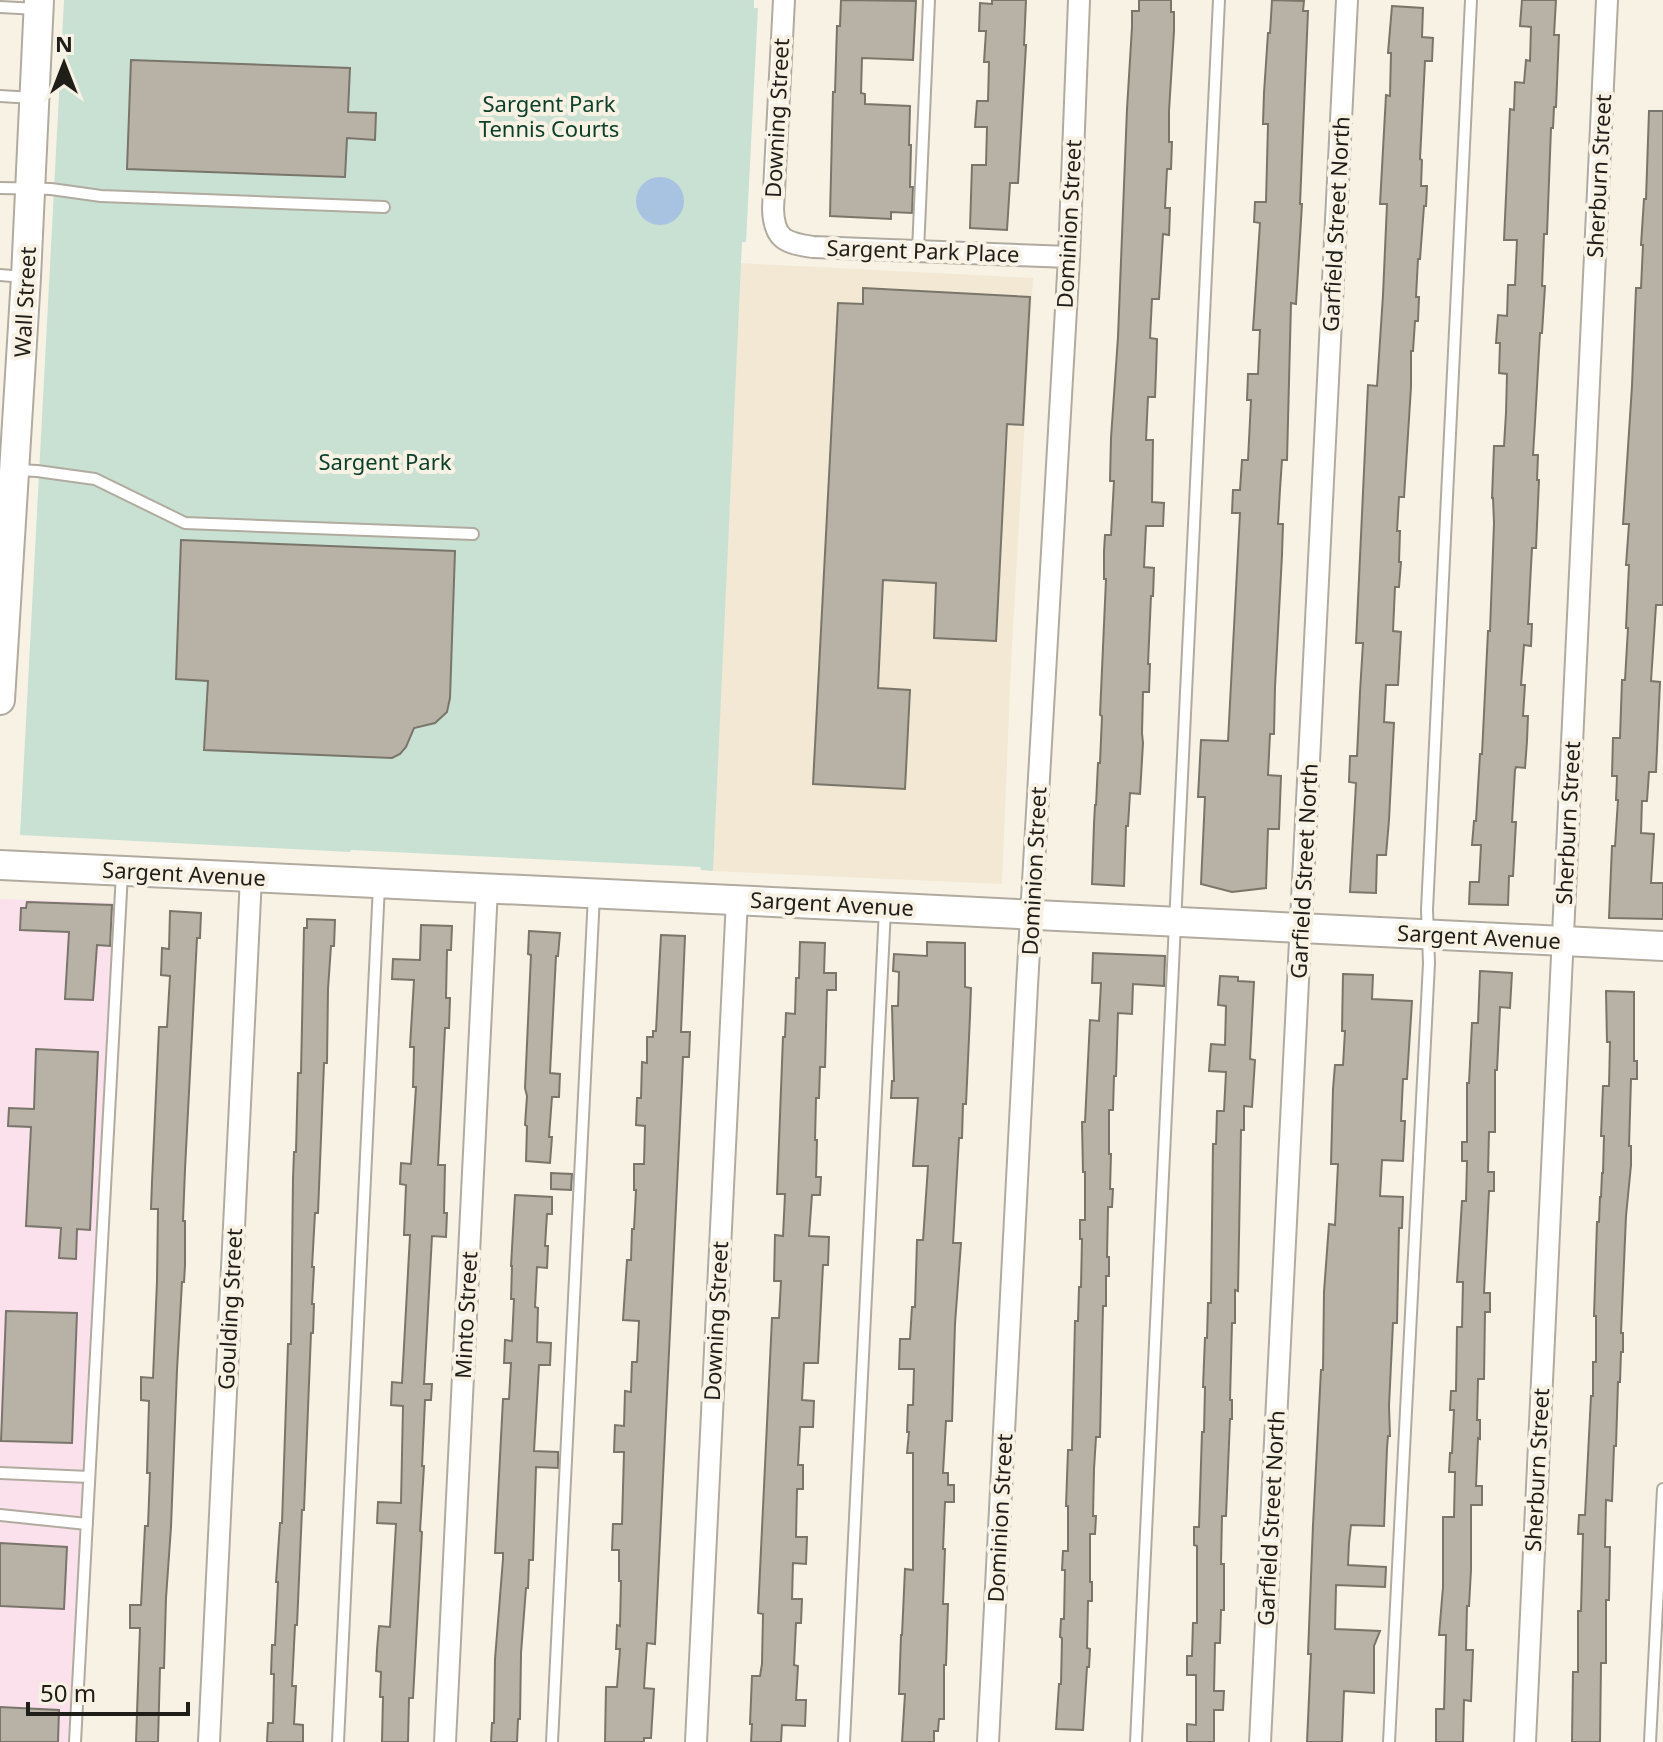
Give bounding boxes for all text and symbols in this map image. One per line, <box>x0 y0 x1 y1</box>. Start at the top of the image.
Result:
north arrow <box>24 24 104 104</box>
text: N <box>55 28 73 58</box>
street label: Downing Street <box>757 37 795 199</box>
park label: Sargent Park Tennis Courts <box>479 88 619 143</box>
street label: Sherburn Street <box>1579 93 1617 259</box>
street label: Garfield Street North <box>1314 115 1356 332</box>
street label: Dominion Street <box>1049 139 1087 309</box>
street label: Sargent Park Place <box>826 232 1020 268</box>
street label: Wall Street <box>6 246 42 358</box>
park label: Sargent Park <box>319 446 452 476</box>
street label: Sherburn Street <box>1548 740 1586 906</box>
street label: Garfield Street North <box>1282 762 1324 979</box>
street label: Dominion Street <box>1014 786 1052 956</box>
street label: Sargent Avenue <box>102 854 267 892</box>
street label: Sargent Avenue <box>750 884 915 922</box>
street label: Sargent Avenue <box>1397 917 1562 955</box>
street label: Goulding Street <box>210 1227 248 1391</box>
street label: Downing Street <box>696 1240 734 1402</box>
street label: Minto Street <box>447 1250 483 1379</box>
street label: Sherburn Street <box>1517 1387 1555 1553</box>
street label: Garfield Street North <box>1249 1409 1291 1626</box>
street label: Dominion Street <box>980 1433 1018 1603</box>
scale bar <box>28 1666 188 1716</box>
text: 50 m <box>40 1676 96 1709</box>

